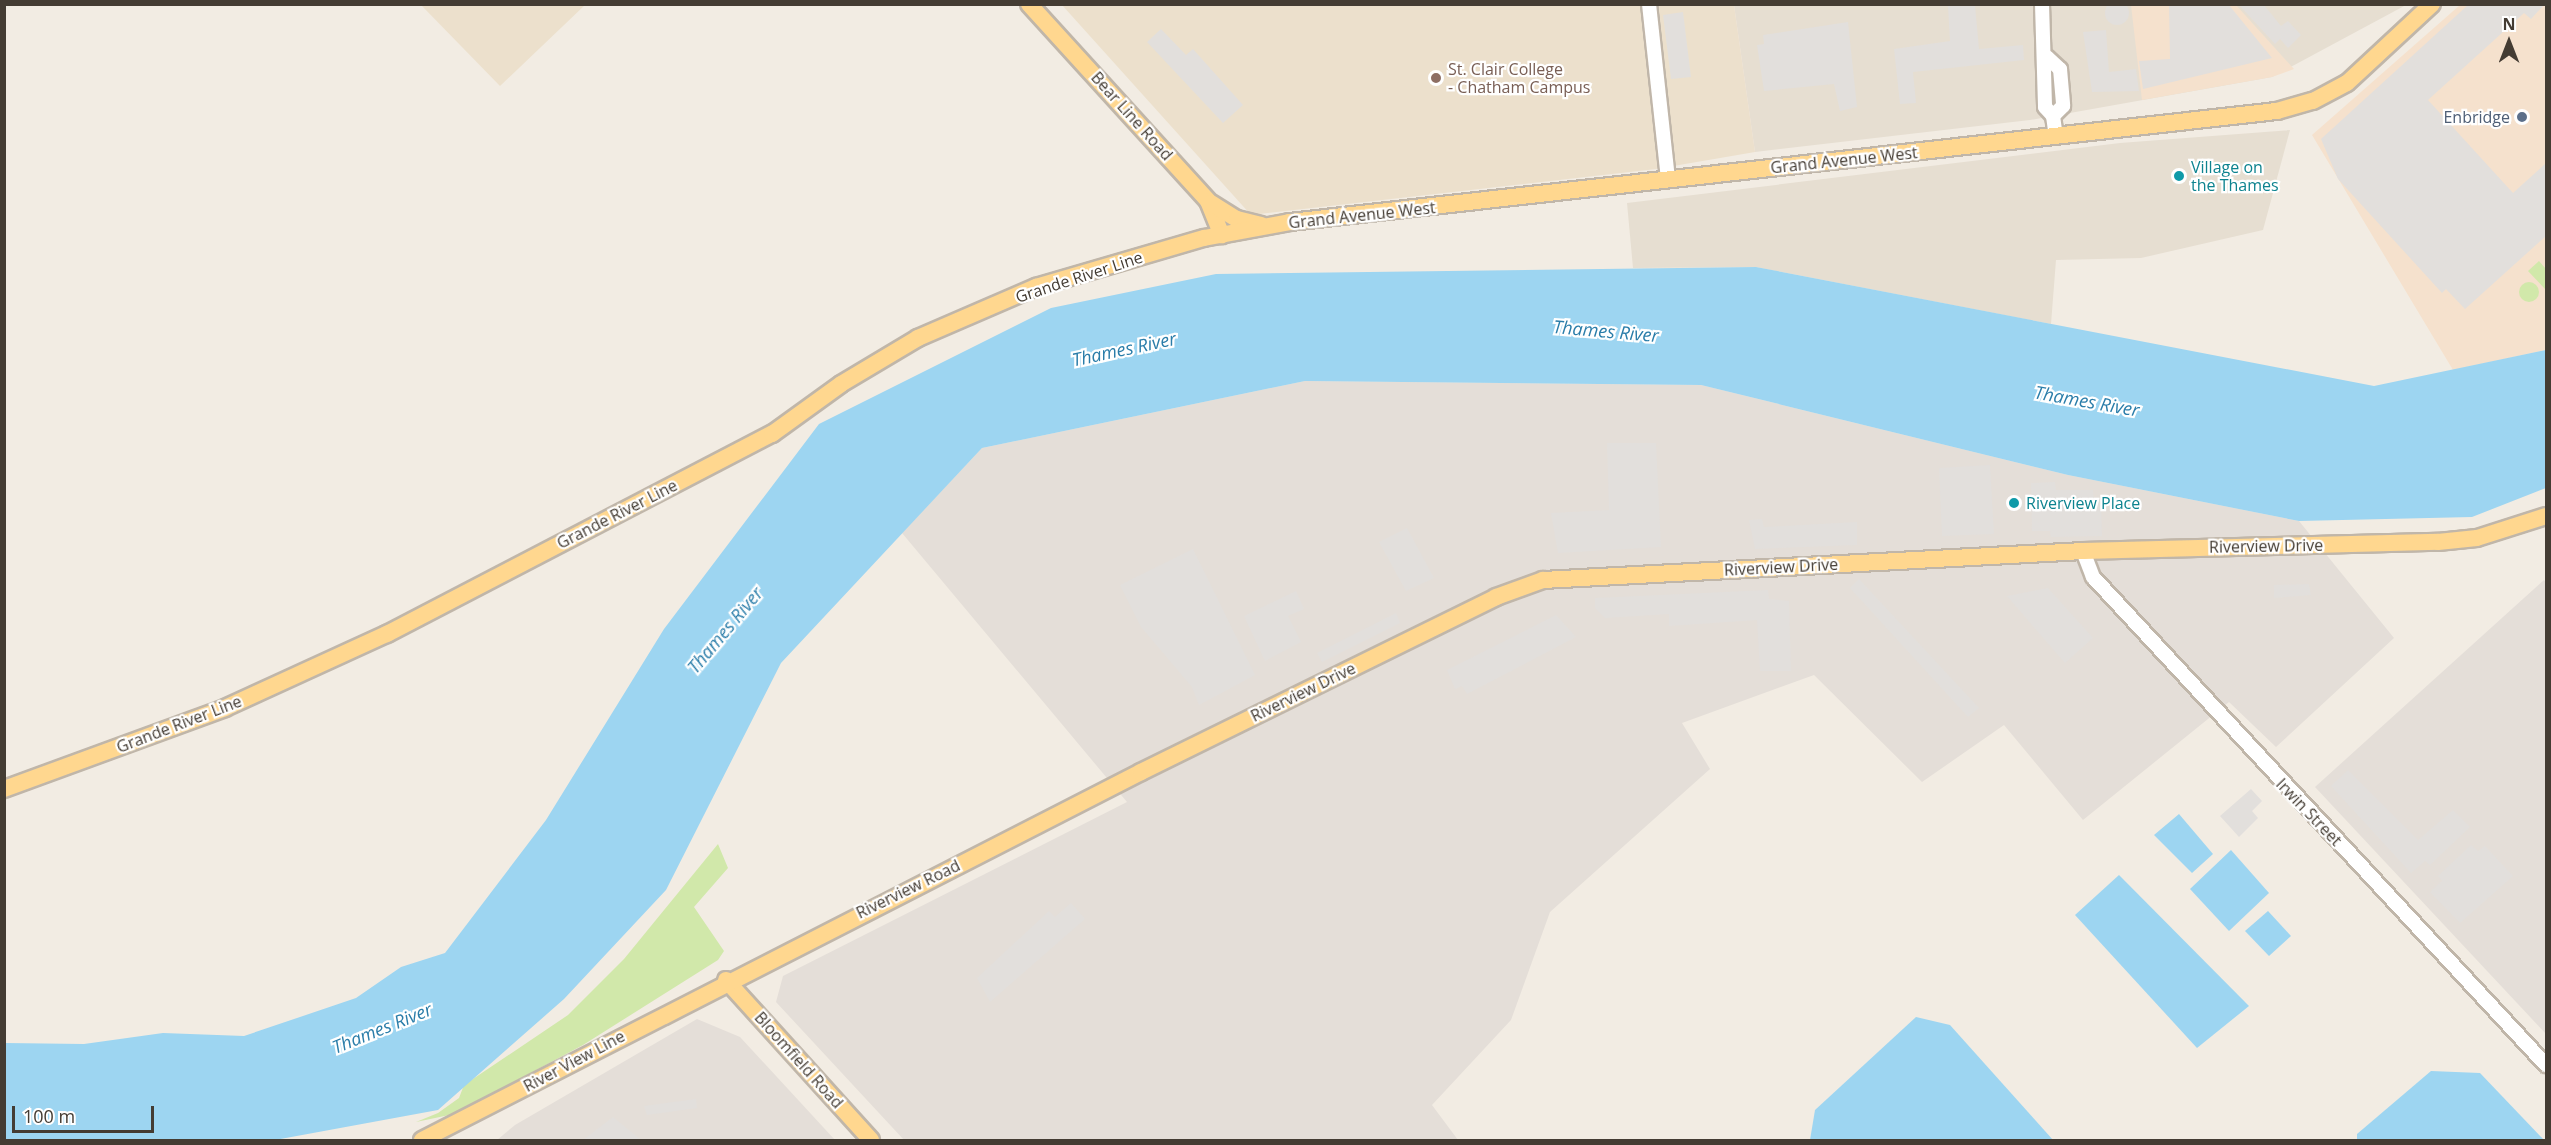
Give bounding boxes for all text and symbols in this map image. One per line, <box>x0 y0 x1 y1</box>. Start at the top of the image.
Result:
north arrow <box>2479 12 2539 72</box>
text: N <box>2502 13 2516 35</box>
place label: St. Clair College - Chatham Campus <box>1448 59 1590 97</box>
street label: Bear Line Road <box>1087 68 1177 164</box>
marker: St. Clair College - Chatham Campus <box>1429 71 1443 85</box>
place label: Enbridge <box>2443 107 2510 127</box>
marker: Enbridge <box>2515 110 2529 124</box>
street label: Grand Avenue West <box>1770 143 1918 177</box>
place label: Village on the Thames <box>2191 157 2279 195</box>
marker: Village on the Thames <box>2172 169 2186 183</box>
street label: Grand Avenue West <box>1288 198 1436 232</box>
street label: Grande River Line <box>1013 247 1145 307</box>
water label: Thames River <box>1552 316 1660 346</box>
water label: Thames River <box>1070 327 1178 371</box>
water label: Thames River <box>2033 381 2141 421</box>
street label: Grande River Line <box>554 475 680 553</box>
place label: Riverview Place <box>2026 493 2140 513</box>
marker: Riverview Place <box>2007 496 2021 510</box>
street label: Riverview Drive <box>2209 535 2323 557</box>
street label: Riverview Drive <box>1723 554 1839 580</box>
water label: Thames River <box>683 583 767 677</box>
street label: Riverview Drive <box>1247 658 1359 726</box>
street label: Grande River Line <box>114 691 244 757</box>
street label: Irwin Street <box>2272 774 2346 850</box>
street label: Riverview Road <box>853 856 963 922</box>
water label: Thames River <box>329 998 435 1058</box>
street label: Bloomfield Road <box>751 1008 847 1112</box>
street label: River View Line <box>520 1026 628 1096</box>
scale bar <box>15 1094 158 1132</box>
text: 100 m <box>23 1104 75 1128</box>

